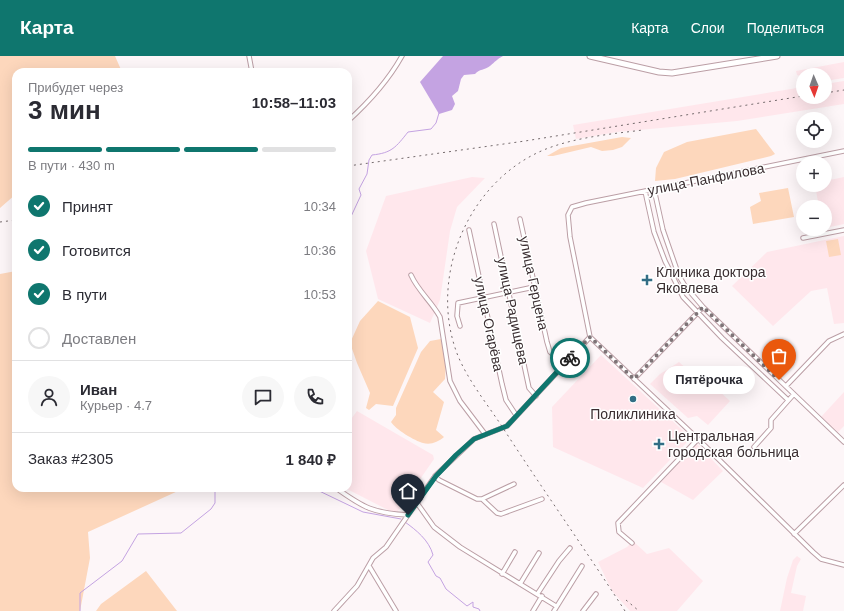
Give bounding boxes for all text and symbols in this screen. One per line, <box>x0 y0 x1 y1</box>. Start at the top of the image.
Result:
text: Карта <box>20 17 74 38</box>
text: Карта <box>631 20 669 36</box>
text: Слои <box>691 20 725 36</box>
text: Поделиться <box>747 20 824 36</box>
north arrow <box>796 68 832 104</box>
map controls <box>796 68 832 236</box>
text: Прибудет через <box>28 80 123 95</box>
text: 10:58–11:03 <box>252 94 336 111</box>
text: 3 мин <box>28 95 101 125</box>
button: locate <box>796 112 832 148</box>
button: + <box>796 156 832 192</box>
text: В пути · 430 m <box>28 158 115 173</box>
street label: улица Панфилова <box>646 160 766 198</box>
icon: check <box>28 195 50 217</box>
text: Принят <box>62 198 113 215</box>
text: 10:34 <box>303 199 336 214</box>
button: − <box>796 200 832 236</box>
street label: улица Герцена <box>516 235 552 332</box>
icon: check <box>28 239 50 261</box>
text: Готовится <box>62 242 131 259</box>
text: 10:36 <box>303 243 336 258</box>
street label: улица Радищева <box>494 256 532 366</box>
place label: Клиника доктора Яковлева <box>656 264 766 296</box>
marker: Клиника доктора Яковлева <box>641 274 653 286</box>
street label: улица Огарёва <box>471 275 507 373</box>
icon: check <box>28 283 50 305</box>
text: В пути <box>62 286 107 303</box>
text: 10:53 <box>303 287 336 302</box>
text: Доставлен <box>62 330 136 347</box>
courier <box>550 338 590 378</box>
pin <box>762 339 796 380</box>
icon: bag <box>768 345 790 367</box>
icon: bike <box>559 347 581 369</box>
callout: Пятёрочка <box>663 366 755 394</box>
text: Пятёрочка <box>675 372 743 387</box>
button: person <box>28 376 70 418</box>
button: chat <box>242 376 284 418</box>
button: phone <box>294 376 336 418</box>
text: Иван <box>80 381 117 398</box>
marker: Поликлиника <box>628 394 638 404</box>
text: Курьер · 4.7 <box>80 398 152 413</box>
place label: Поликлиника <box>590 406 676 422</box>
place label: Центральная городская больница <box>668 428 799 460</box>
marker: Центральная городская больница <box>653 438 665 450</box>
text: Заказ #2305 <box>28 450 113 467</box>
text: 1 840 ₽ <box>286 451 336 468</box>
pin <box>391 474 425 515</box>
icon: home <box>397 480 419 502</box>

